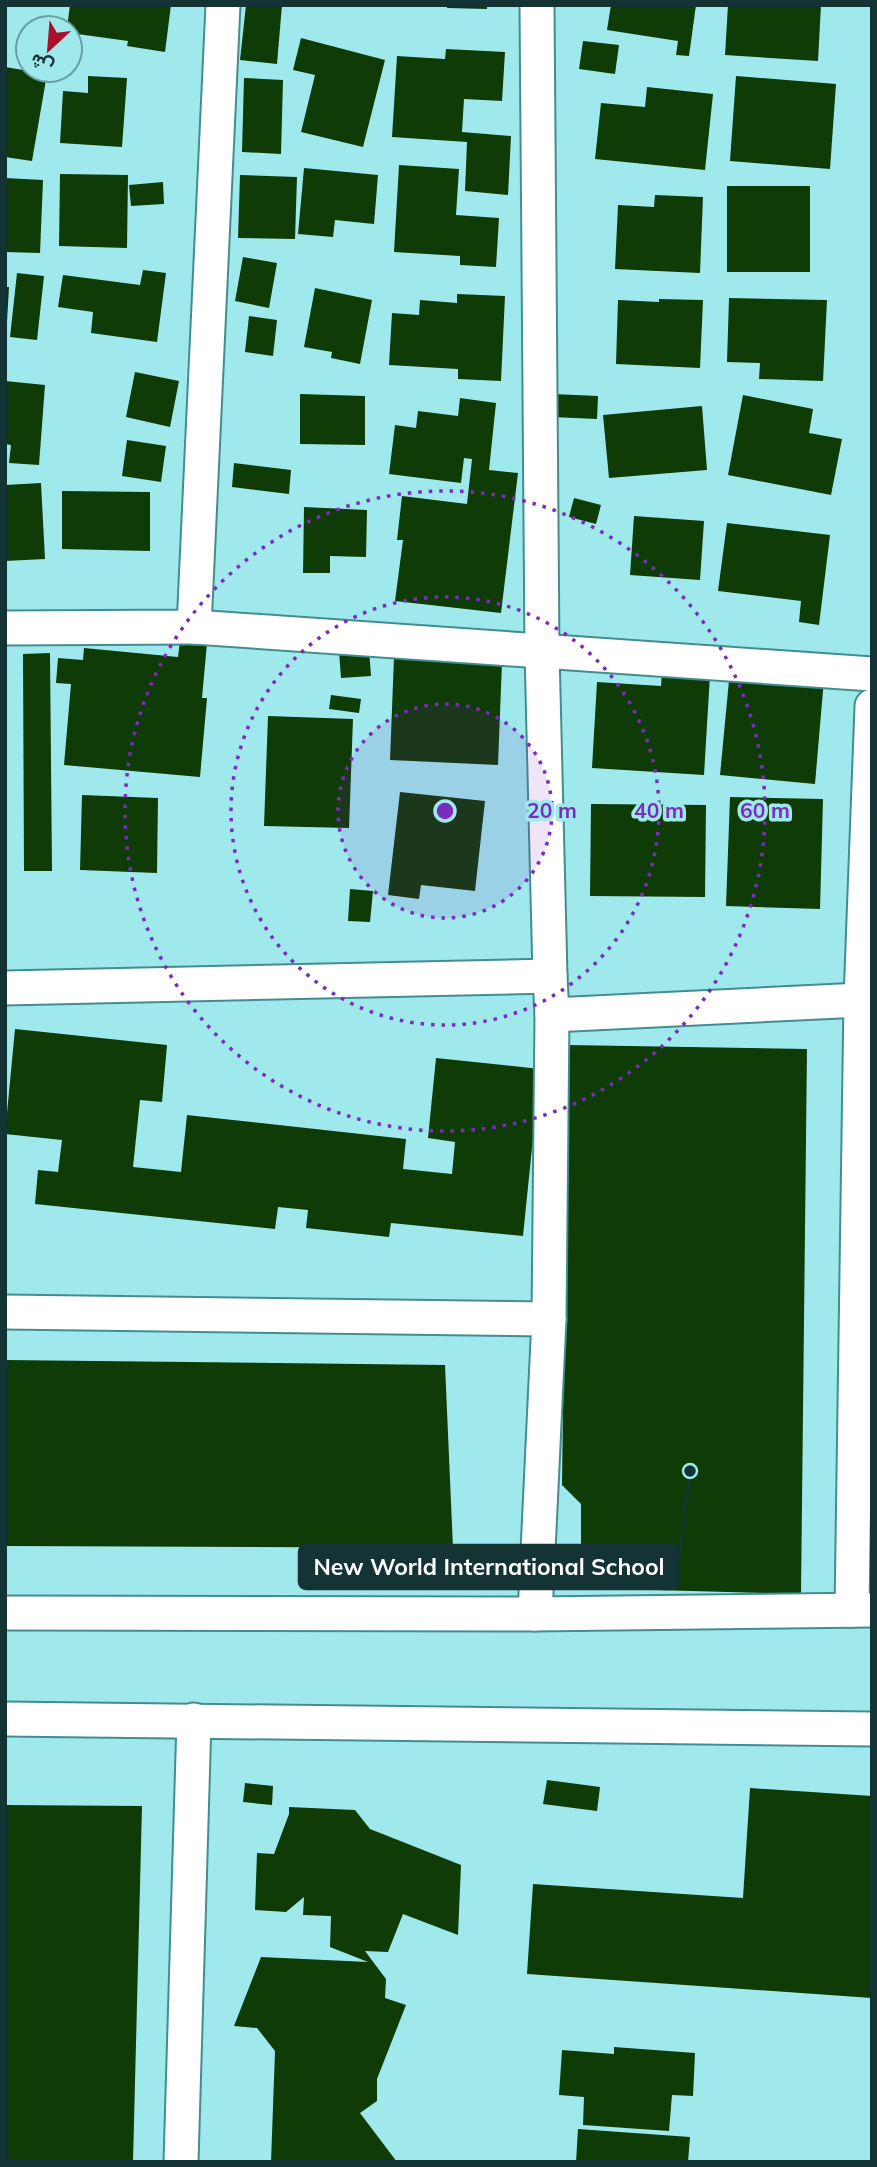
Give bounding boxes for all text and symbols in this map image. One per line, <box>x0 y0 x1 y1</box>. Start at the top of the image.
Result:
north arrow <box>14 14 84 84</box>
text: ش <box>26 48 57 80</box>
text: 20 m <box>527 797 577 823</box>
text: 40 m <box>634 797 684 823</box>
text: 60 m <box>740 797 790 823</box>
centre of rings <box>433 799 457 823</box>
callout: New World International School <box>299 1545 678 1589</box>
text: New World International School <box>313 1552 665 1581</box>

